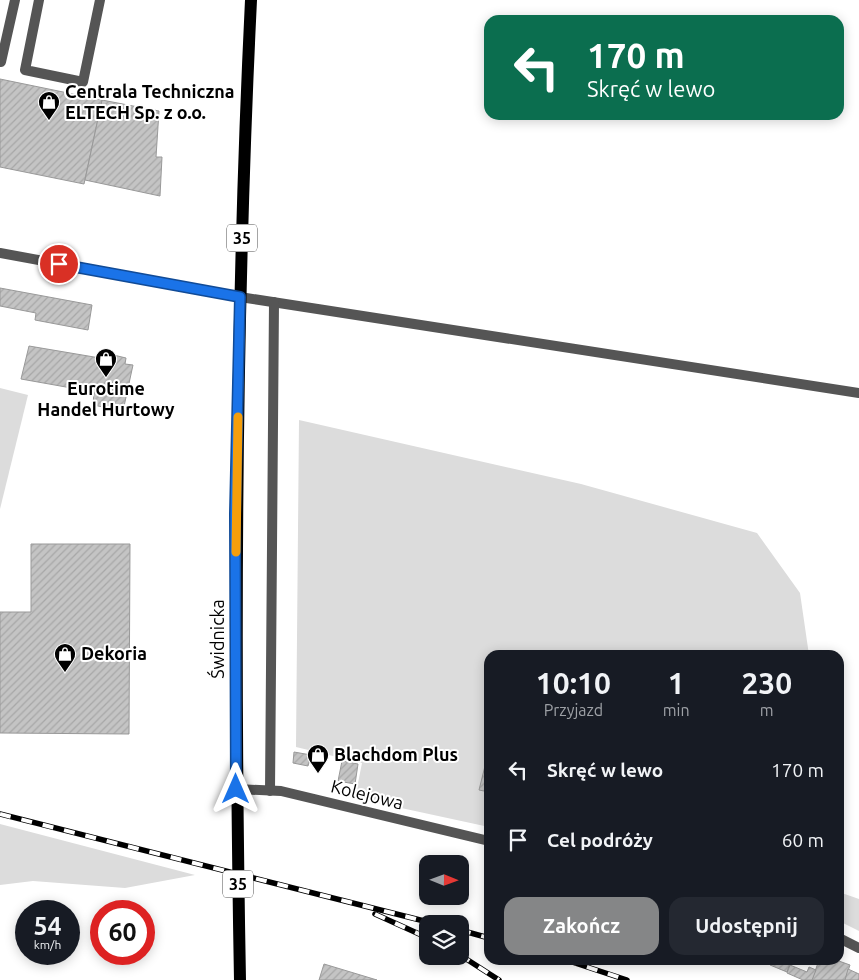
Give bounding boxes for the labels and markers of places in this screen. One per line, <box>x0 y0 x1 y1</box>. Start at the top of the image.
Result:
place label: Centrala Techniczna ELTECH Sp. z o.o. <box>65 81 235 122</box>
shop icon: Centrala Techniczna ELTECH Sp. z o.o. <box>37 90 61 121</box>
pin <box>38 243 80 285</box>
shop icon: Eurotime Handel Hurtowy <box>94 347 118 378</box>
place label: Eurotime Handel Hurtowy <box>37 378 175 419</box>
shop icon: Dekoria <box>53 642 77 673</box>
place label: Dekoria <box>81 643 147 663</box>
shop icon: Blachdom Plus <box>306 743 330 774</box>
place label: Blachdom Plus <box>334 744 458 764</box>

